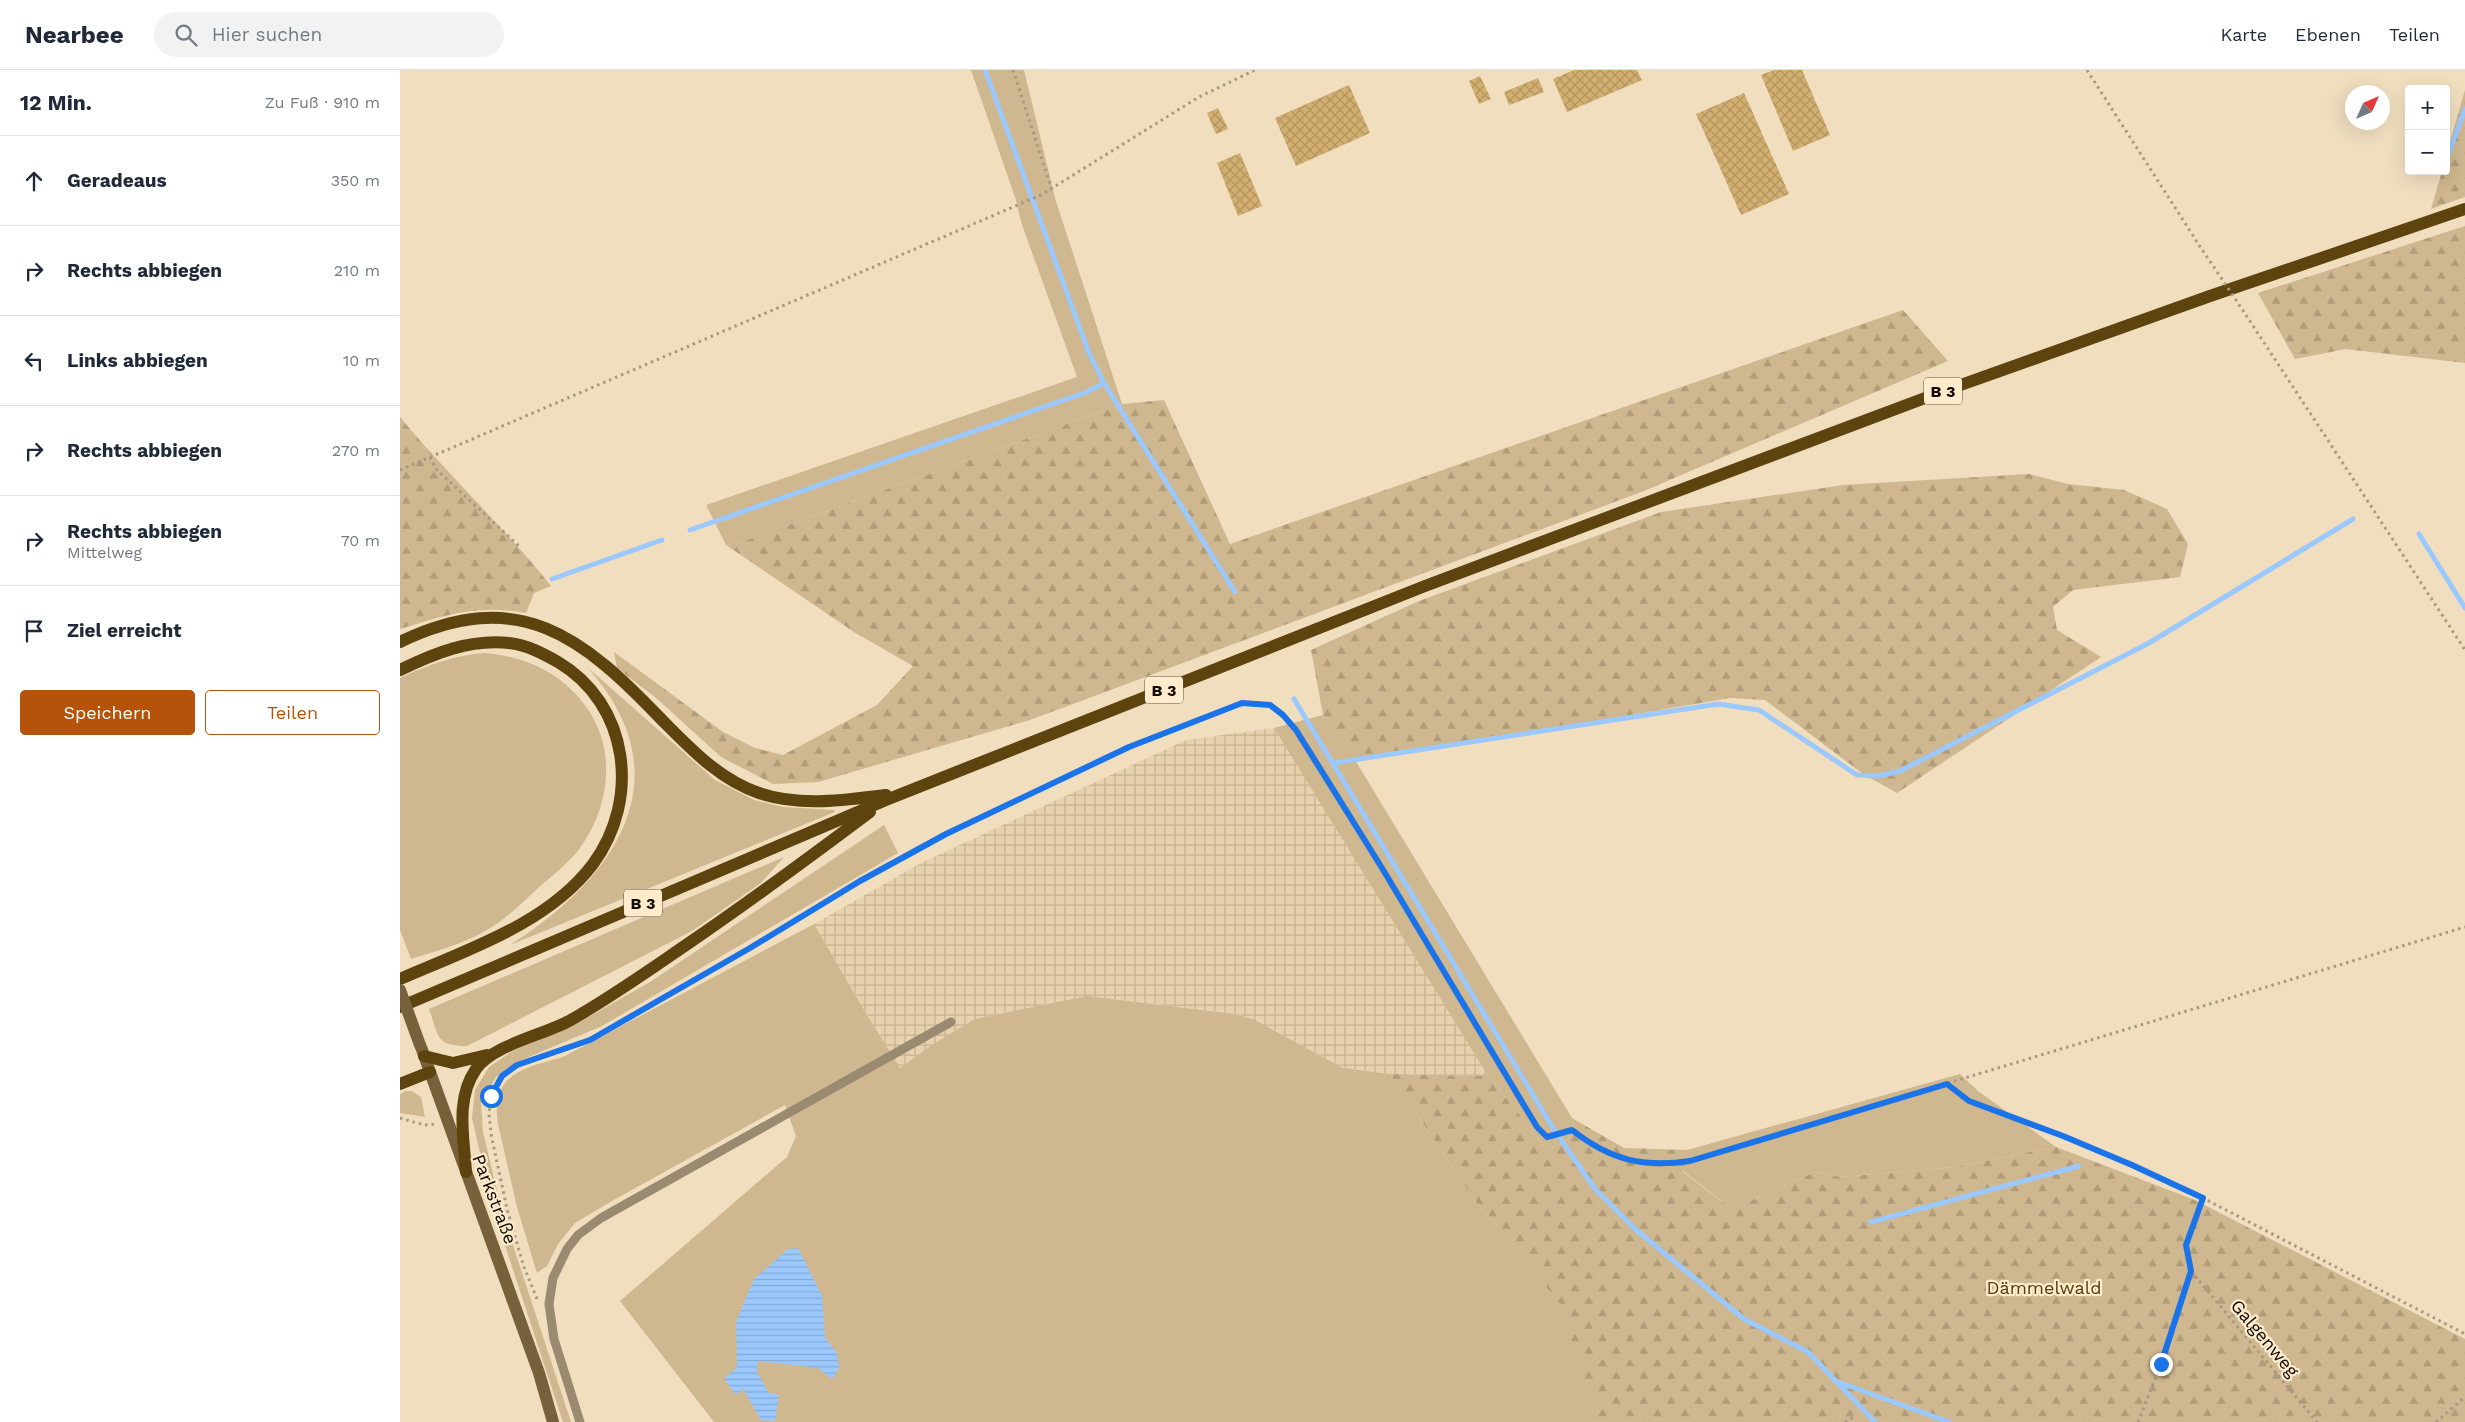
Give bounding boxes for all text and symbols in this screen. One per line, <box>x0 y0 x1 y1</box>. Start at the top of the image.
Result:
search box <box>154 12 504 57</box>
text: Nearbee <box>25 21 124 49</box>
icon: search <box>172 21 200 49</box>
text: Hier suchen <box>212 23 322 46</box>
text: Karte <box>2221 24 2267 45</box>
text: Ebenen <box>2295 24 2361 45</box>
text: Teilen <box>2389 24 2440 45</box>
north arrow <box>2345 85 2390 130</box>
map controls <box>2405 85 2450 175</box>
button: + <box>2405 85 2450 130</box>
text: 12 Min. <box>20 90 92 115</box>
text: Zu Fuß · 910 m <box>265 93 380 112</box>
button: − <box>2405 130 2450 175</box>
icon: ahead <box>20 167 48 195</box>
text: Geradeaus <box>67 169 167 192</box>
text: 350 m <box>331 171 380 190</box>
icon: right <box>20 257 48 285</box>
text: Rechts abbiegen <box>67 259 222 282</box>
text: 210 m <box>334 261 380 280</box>
icon: left <box>20 347 48 375</box>
text: Links abbiegen <box>67 349 208 372</box>
text: 10 m <box>343 351 380 370</box>
road number: B 3 <box>1924 378 1962 404</box>
icon: right <box>20 437 48 465</box>
text: Rechts abbiegen <box>67 439 222 462</box>
text: 270 m <box>332 441 380 460</box>
text: Rechts abbiegen <box>67 520 222 543</box>
icon: right <box>20 527 48 555</box>
text: 70 m <box>341 531 380 550</box>
text: Mittelweg <box>67 543 142 562</box>
icon: arrive <box>20 617 48 645</box>
text: Ziel erreicht <box>67 619 182 642</box>
road number: B 3 <box>1145 676 1183 704</box>
button: Speichern <box>20 690 195 735</box>
button: Teilen <box>205 690 380 735</box>
road number: B 3 <box>624 890 662 916</box>
route start <box>480 1085 503 1108</box>
street label: Parkstraße <box>468 1151 522 1247</box>
park label: Dämmelwald <box>1987 1277 2101 1298</box>
street label: Galgenweg <box>2227 1295 2304 1381</box>
route end <box>2150 1353 2173 1376</box>

